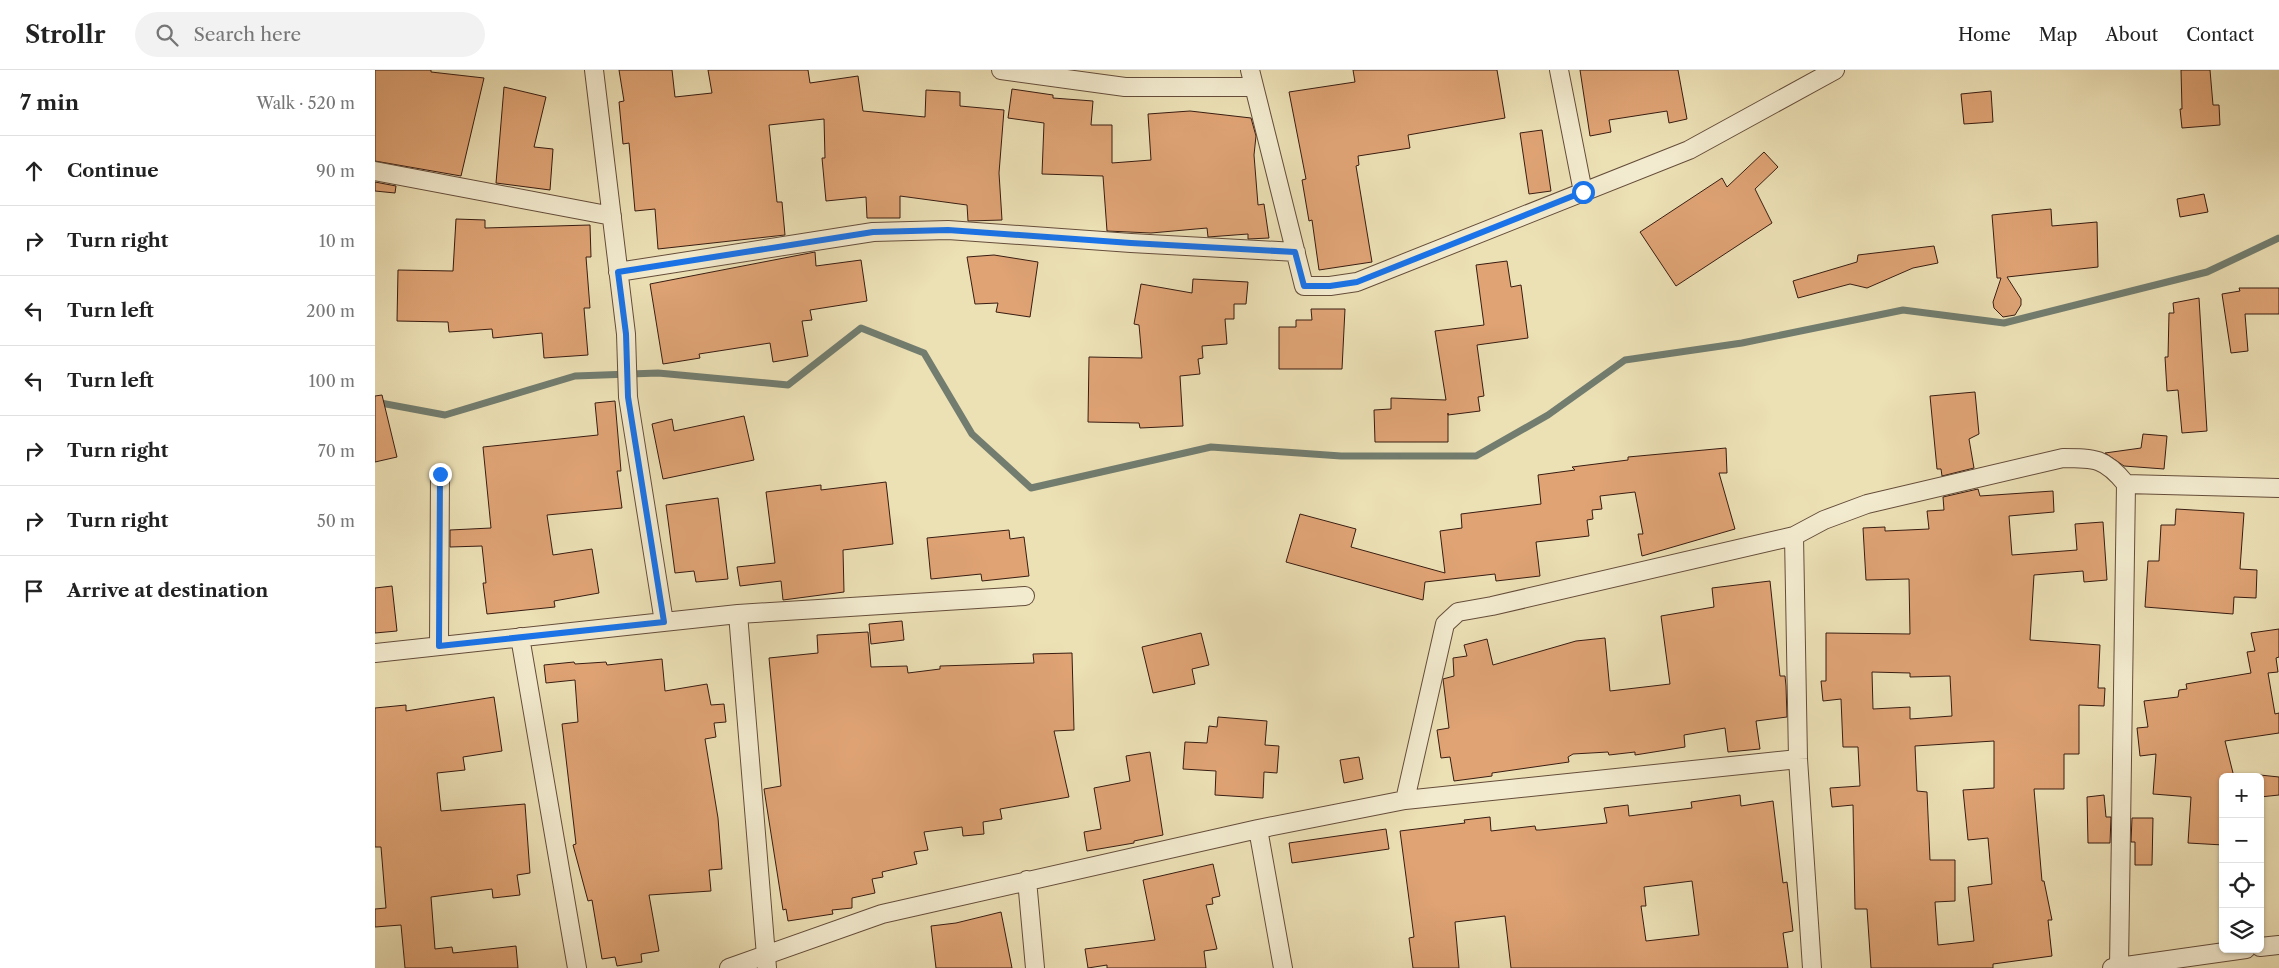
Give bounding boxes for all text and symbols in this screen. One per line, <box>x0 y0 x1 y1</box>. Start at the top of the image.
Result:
search box <box>135 12 485 57</box>
text: Strollr <box>25 20 105 49</box>
icon: search <box>153 21 181 49</box>
text: Search here <box>193 23 301 46</box>
text: Home <box>1958 24 2011 46</box>
text: Map <box>2039 24 2077 46</box>
text: About <box>2105 24 2158 46</box>
text: Contact <box>2186 24 2254 46</box>
text: 7 min <box>20 90 79 115</box>
text: Walk · 520 m <box>257 93 355 113</box>
icon: ahead <box>20 157 48 185</box>
text: Continue <box>67 159 159 182</box>
text: 90 m <box>316 161 355 181</box>
route start <box>1572 181 1595 204</box>
icon: right <box>20 227 48 255</box>
text: Turn right <box>67 229 168 252</box>
text: 10 m <box>319 231 355 251</box>
icon: left <box>20 297 48 325</box>
text: Turn left <box>67 299 154 322</box>
text: 200 m <box>306 301 355 321</box>
icon: left <box>20 367 48 395</box>
text: Turn left <box>67 369 154 392</box>
text: 100 m <box>309 371 355 391</box>
icon: right <box>20 437 48 465</box>
text: Turn right <box>67 439 168 462</box>
text: 70 m <box>318 441 355 461</box>
route end <box>429 463 452 486</box>
icon: right <box>20 507 48 535</box>
text: Turn right <box>67 509 168 532</box>
text: 50 m <box>317 511 355 531</box>
icon: arrive <box>20 577 48 605</box>
text: Arrive at destination <box>67 579 268 602</box>
map controls <box>2219 773 2264 953</box>
button: + <box>2219 773 2264 818</box>
button: − <box>2219 818 2264 863</box>
button: locate <box>2219 863 2264 908</box>
button: layers <box>2219 908 2264 953</box>

